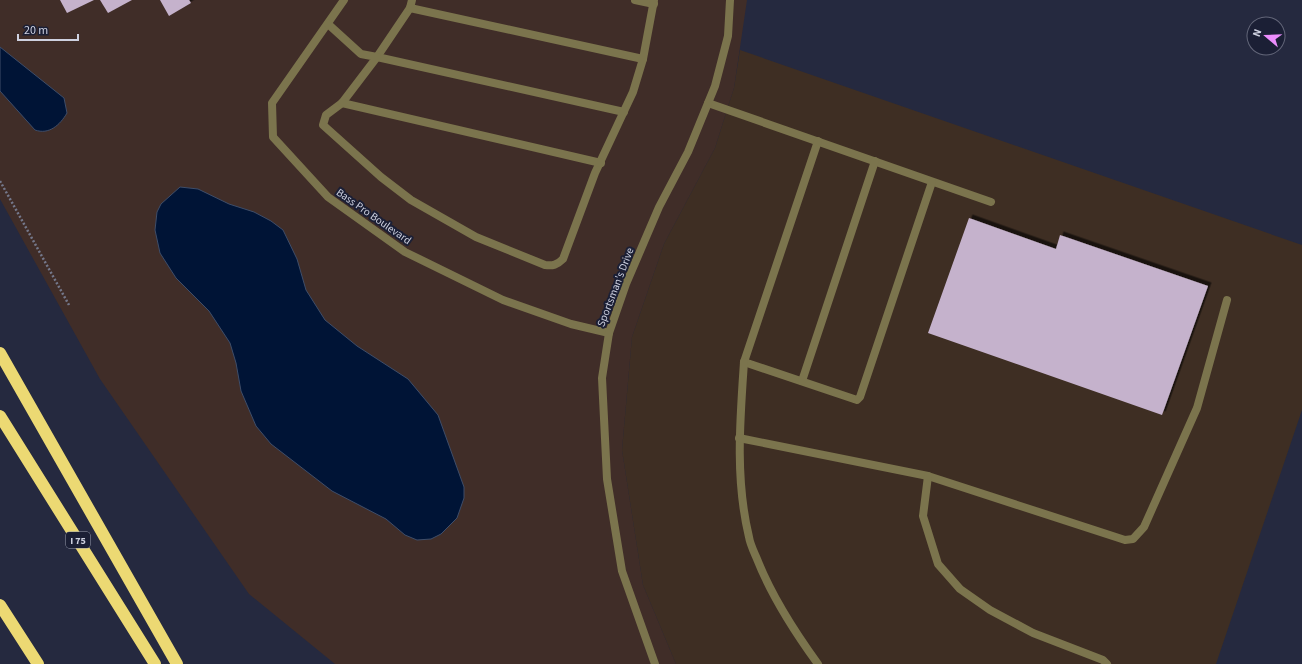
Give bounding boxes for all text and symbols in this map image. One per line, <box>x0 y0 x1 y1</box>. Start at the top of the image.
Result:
scale bar <box>18 16 78 42</box>
north arrow <box>1246 16 1286 56</box>
text: 20 m <box>24 22 48 39</box>
text: N <box>1249 27 1265 39</box>
street label: Bass Pro Boulevard <box>333 185 414 248</box>
street label: Sportsman's Drive <box>593 245 638 329</box>
road number: I 75 <box>66 532 90 548</box>

